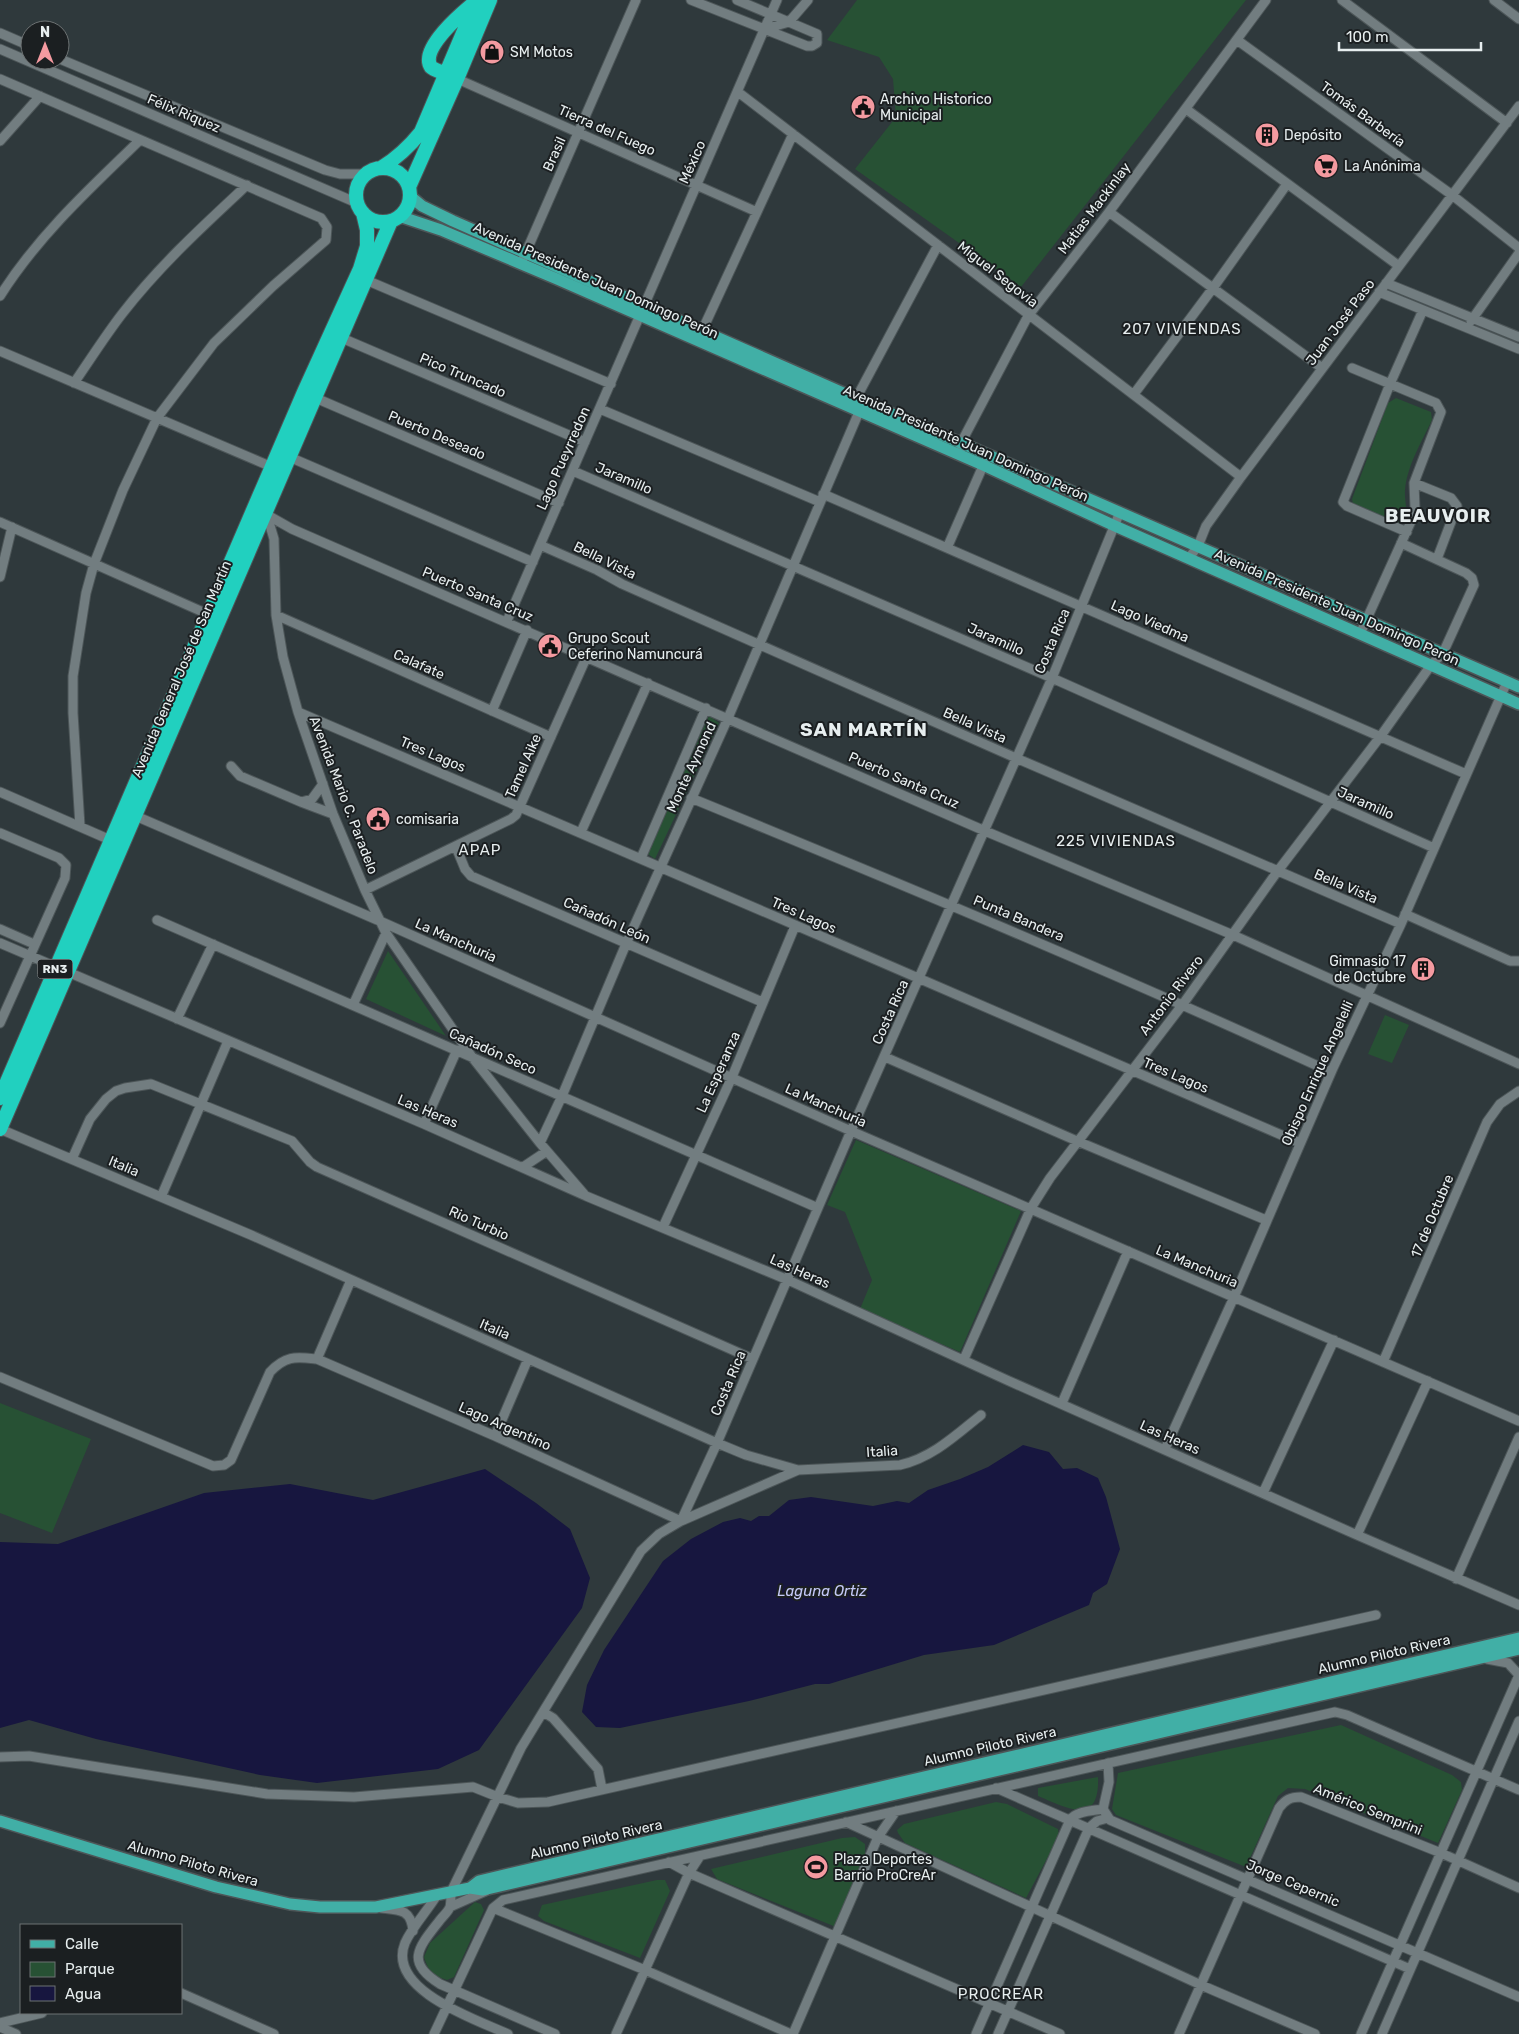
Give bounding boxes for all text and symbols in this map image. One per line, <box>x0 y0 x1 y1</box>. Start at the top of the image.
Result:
north arrow <box>20 20 70 70</box>
scale bar <box>1339 20 1482 52</box>
text: N <box>40 24 50 41</box>
text: 100 m <box>1346 28 1388 46</box>
shop icon: SM Motos <box>479 39 505 65</box>
place label: SM Motos <box>510 44 573 61</box>
street label: Tomás Barbería <box>1317 78 1408 151</box>
street label: Félix Riquez <box>145 90 223 137</box>
place label: Archivo Historico Municipal <box>880 91 992 124</box>
public building icon: Archivo Historico Municipal <box>850 94 876 120</box>
street label: Tierra del Fuego <box>556 101 658 160</box>
building icon: Depósito <box>1254 122 1280 148</box>
place label: Depósito <box>1284 127 1342 144</box>
street label: Brasil <box>539 134 570 174</box>
street label: México <box>675 138 709 186</box>
supermarket icon: La Anónima <box>1313 153 1339 179</box>
place label: La Anónima <box>1344 158 1421 175</box>
street label: Matias Mackinlay <box>1054 159 1135 257</box>
street label: Avenida Presidente Juan Domingo Perón <box>471 218 721 342</box>
street label: Miguel Segovia <box>954 238 1041 311</box>
street label: Juan José Paso <box>1302 276 1378 369</box>
district label: 207 VIVIENDAS <box>1122 320 1242 338</box>
street label: Pico Truncado <box>417 350 509 401</box>
street label: Avenida Presidente Juan Domingo Perón <box>841 381 1091 505</box>
street label: Lago Pueyrredon <box>533 404 594 513</box>
street label: Puerto Deseado <box>386 407 488 464</box>
street label: Jaramillo <box>593 459 655 498</box>
district label: BEAUVOIR <box>1385 504 1491 527</box>
street label: Bella Vista <box>571 538 639 583</box>
street label: Avenida Presidente Juan Domingo Perón <box>1212 545 1462 669</box>
street label: Avenida General José de San Martín <box>128 558 235 780</box>
street label: Puerto Santa Cruz <box>420 563 536 626</box>
street label: Lago Viedma <box>1108 597 1192 646</box>
street label: Costa Rica <box>1031 606 1074 676</box>
street label: Jaramillo <box>965 619 1027 659</box>
place label: Grupo Scout Ceferino Namuncurá <box>568 630 703 663</box>
public building icon: Grupo Scout Ceferino Namuncurá <box>537 633 563 659</box>
street label: Calafate <box>390 646 447 683</box>
street label: Bella Vista <box>940 704 1009 747</box>
street label: Avenida Mario C. Paradelo <box>306 714 382 877</box>
district label: SAN MARTÍN <box>800 718 928 741</box>
street label: Monte Aymond <box>663 719 720 815</box>
street label: Tamel Aike <box>502 731 545 801</box>
street label: Tres Lagos <box>397 733 468 776</box>
street label: Puerto Santa Cruz <box>846 748 962 812</box>
street label: Jaramillo <box>1335 783 1397 823</box>
public building icon: comisaria <box>365 806 391 832</box>
place label: comisaria <box>396 811 459 828</box>
district label: 225 VIVIENDAS <box>1056 832 1176 850</box>
district label: APAP <box>459 841 501 859</box>
street label: Bella Vista <box>1311 865 1380 907</box>
street label: Punta Bandera <box>971 892 1067 945</box>
street label: Cañadón León <box>561 894 653 947</box>
street label: Tres Lagos <box>769 894 839 937</box>
street label: La Manchuria <box>412 915 499 966</box>
street label: Antonio Rivero <box>1136 952 1207 1039</box>
place label: Gimnasio 17 de Octubre <box>1329 953 1406 986</box>
building icon: Gimnasio 17 de Octubre <box>1410 956 1436 982</box>
road number: RN3 <box>38 960 72 979</box>
street label: Costa Rica <box>869 977 912 1047</box>
street label: Obispo Enrique Angelelli <box>1278 998 1357 1148</box>
street label: Cañadón Seco <box>446 1025 539 1078</box>
street label: La Esperanza <box>693 1029 744 1115</box>
street label: Tres Lagos <box>1140 1054 1211 1097</box>
street label: La Manchuria <box>782 1080 869 1131</box>
street label: Las Heras <box>395 1091 461 1132</box>
street label: Italia <box>106 1152 142 1180</box>
street label: 17 de Octubre <box>1407 1172 1458 1260</box>
street label: Rio Turbio <box>446 1203 512 1244</box>
street label: La Manchuria <box>1153 1242 1240 1291</box>
street label: Las Heras <box>767 1251 833 1292</box>
street label: Italia <box>477 1315 513 1344</box>
street label: Costa Rica <box>707 1348 750 1418</box>
street label: Lago Argentino <box>456 1398 554 1454</box>
street label: Las Heras <box>1137 1417 1203 1458</box>
street label: Italia <box>866 1442 898 1461</box>
water label: Laguna Ortiz <box>777 1582 867 1600</box>
street label: Alumno Piloto Rivera <box>1316 1631 1452 1678</box>
street label: Alumno Piloto Rivera <box>922 1723 1058 1770</box>
street label: Américo Semprini <box>1311 1780 1425 1839</box>
street label: Alumno Piloto Rivera <box>528 1816 664 1863</box>
street label: Alumno Piloto Rivera <box>126 1837 260 1890</box>
place label: Plaza Deportes Barrio ProCreAr <box>834 1851 936 1884</box>
sports icon: Plaza Deportes Barrio ProCreAr <box>803 1854 829 1880</box>
street label: Jorge Cepernic <box>1243 1856 1342 1911</box>
legend <box>20 1924 182 2014</box>
text: Calle <box>65 1935 99 1953</box>
text: Parque <box>65 1960 115 1978</box>
text: Agua <box>65 1985 101 2003</box>
district label: PROCREAR <box>958 1985 1044 2003</box>

